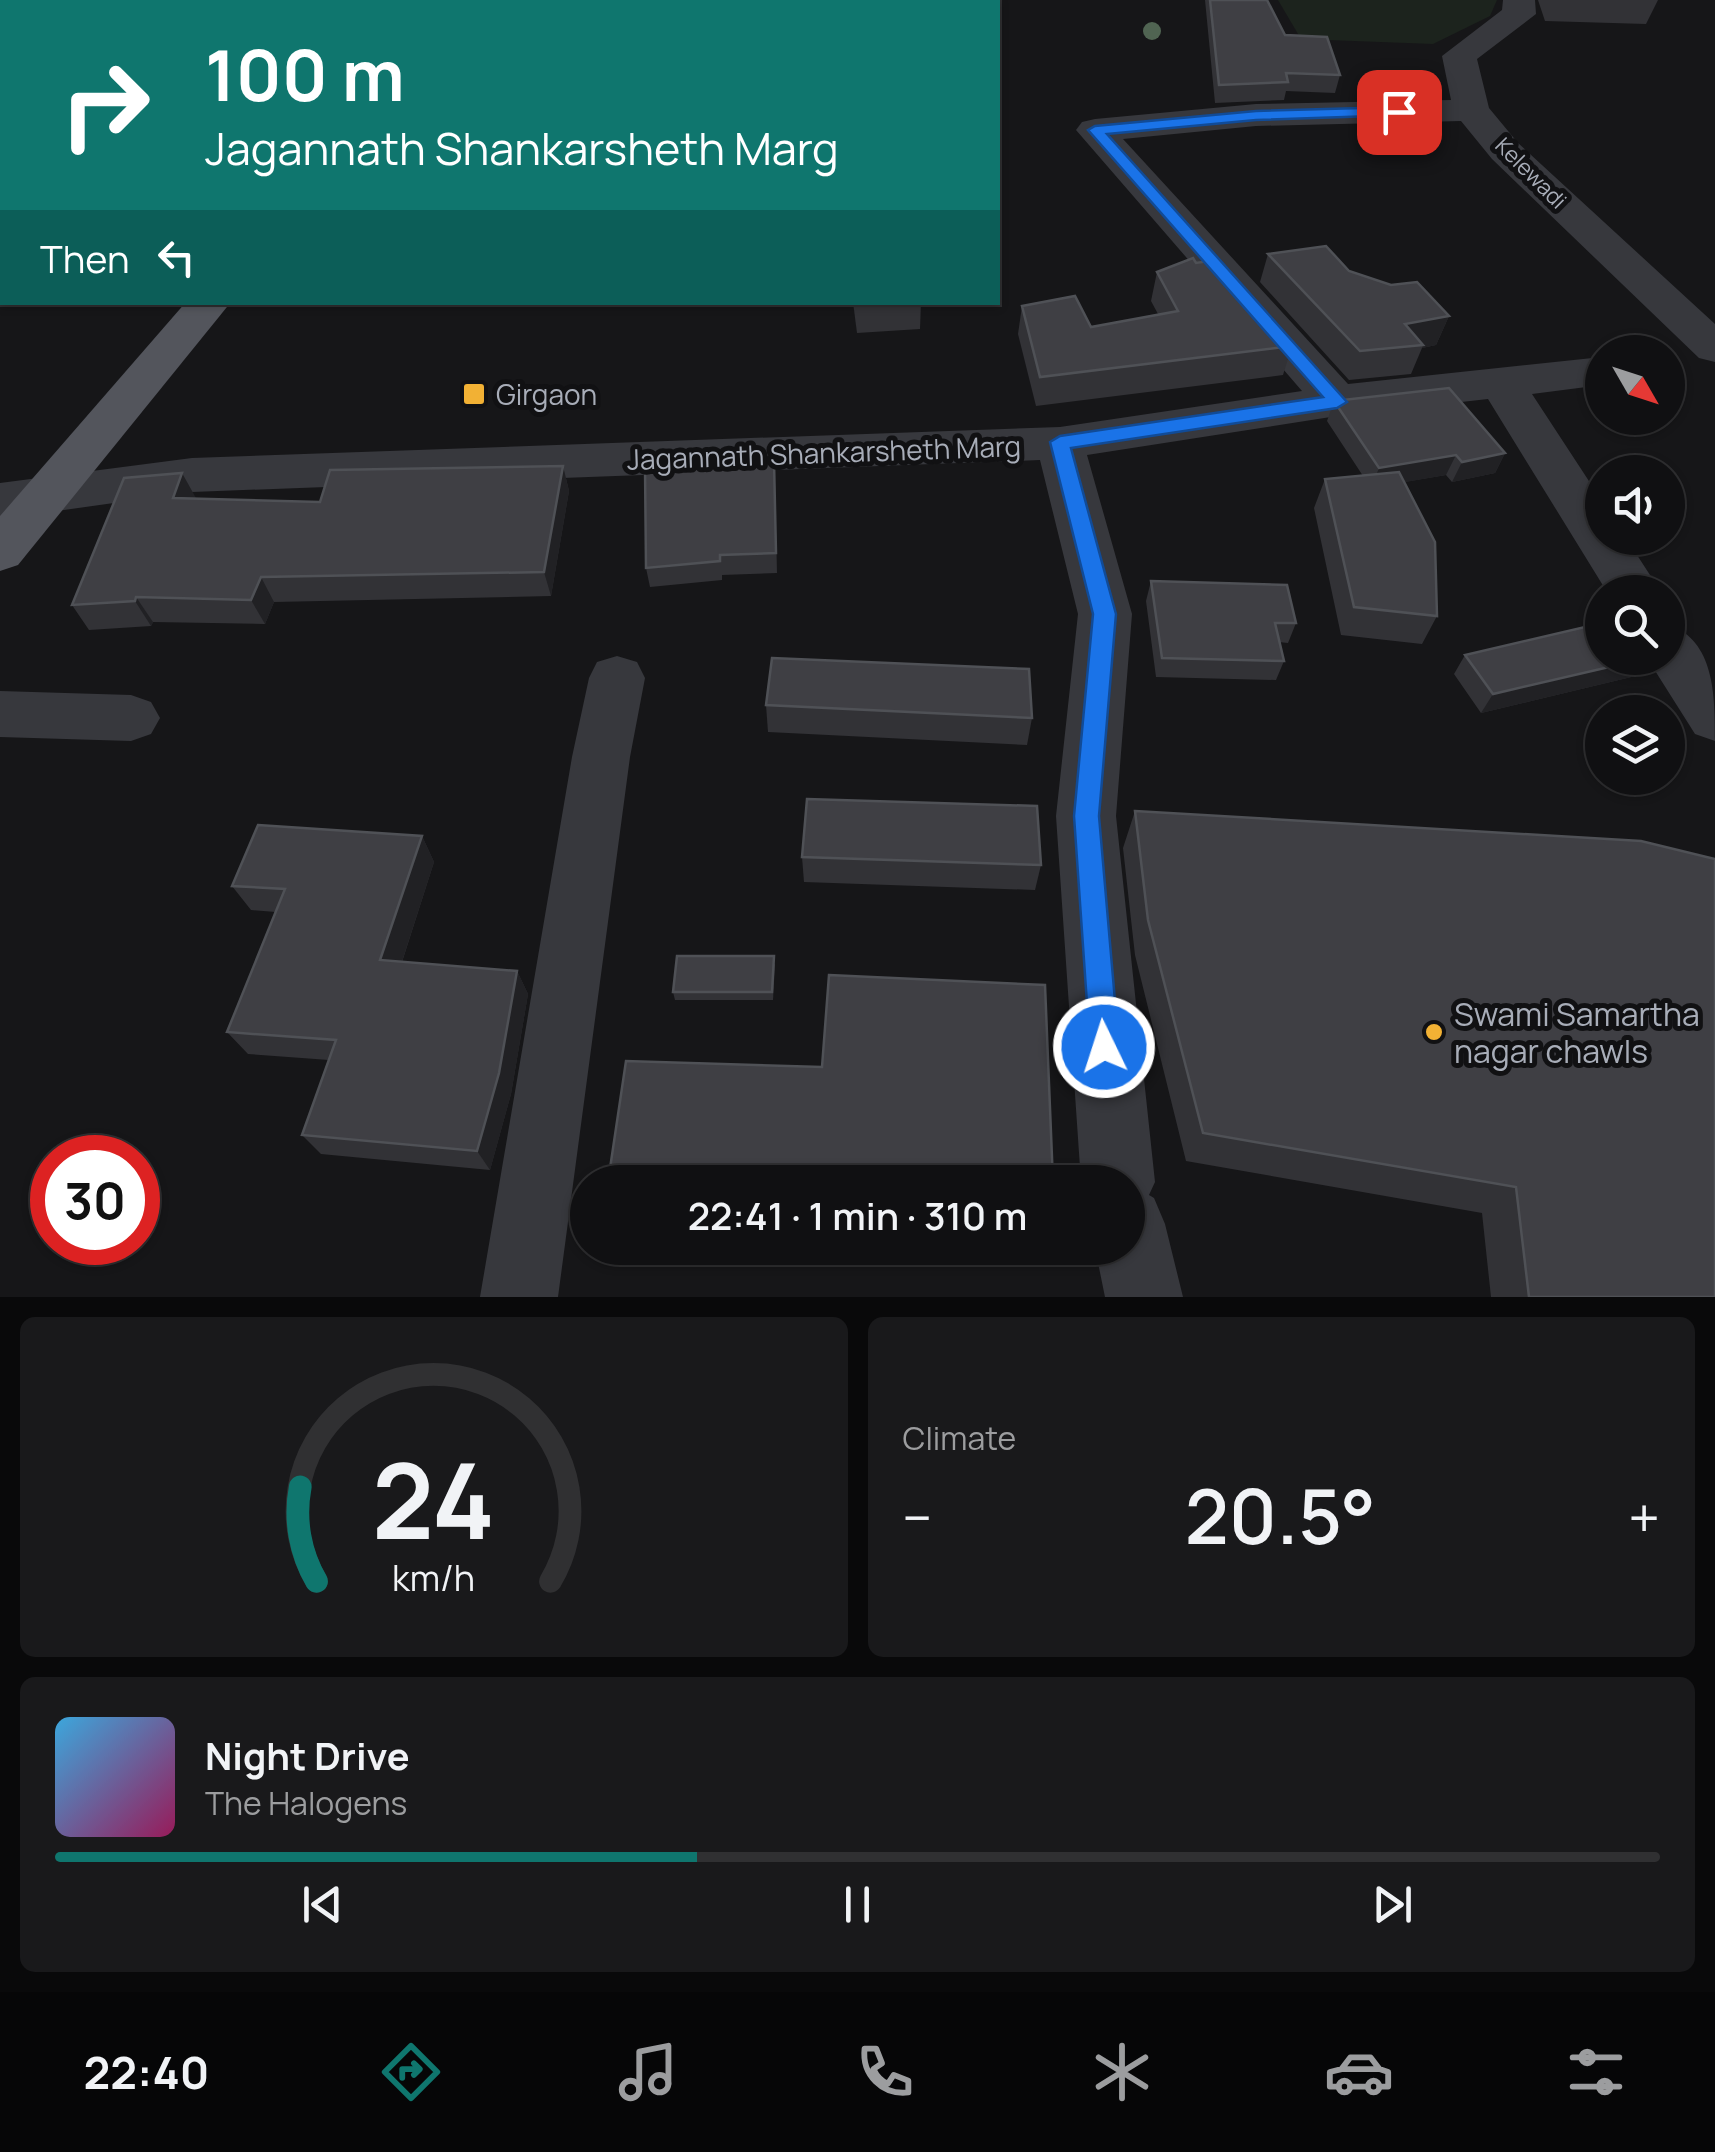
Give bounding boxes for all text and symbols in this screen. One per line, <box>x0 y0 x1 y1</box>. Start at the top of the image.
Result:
text: 100 m <box>205 26 405 122</box>
icon: right <box>40 40 170 170</box>
pin <box>1357 70 1442 155</box>
icon: arrive <box>1372 85 1427 140</box>
text: Jagannath Shankarsheth Marg <box>205 117 839 179</box>
street label: Kelewadi <box>1489 131 1573 215</box>
icon: left <box>149 230 204 285</box>
text: Then <box>40 232 129 284</box>
north arrow <box>1585 335 1685 435</box>
map controls <box>1585 335 1685 795</box>
place label: Girgaon <box>496 375 597 413</box>
marker: Girgaon <box>461 381 487 407</box>
street label: Jagannath Shankarsheth Marg <box>626 426 1022 478</box>
button: sound <box>1585 455 1685 555</box>
button: search <box>1585 575 1685 675</box>
button: layers <box>1585 695 1685 795</box>
place label: Swami Samartha nagar chawls <box>1454 992 1700 1073</box>
position arrow <box>1052 995 1156 1099</box>
marker: Swami Samartha nagar chawls <box>1423 1021 1445 1043</box>
speed limit sign: 30 <box>30 1135 160 1265</box>
text: 22:41 · 1 min · 310 m <box>688 1189 1027 1241</box>
text: Climate <box>903 1416 1016 1460</box>
text: 24 <box>372 1428 495 1570</box>
text: 20.5° <box>1185 1464 1376 1567</box>
text: − <box>903 1479 932 1555</box>
text: + <box>1628 1479 1660 1555</box>
text: km/h <box>392 1553 475 1602</box>
text: Night Drive <box>205 1729 410 1781</box>
text: The Halogens <box>205 1781 407 1825</box>
icon: previous <box>295 1877 350 1932</box>
icon: pause <box>830 1877 885 1932</box>
icon: next <box>1365 1877 1420 1932</box>
icon: directions <box>376 2037 446 2107</box>
icon: music <box>613 2037 683 2107</box>
icon: phone <box>850 2037 920 2107</box>
icon: climate <box>1087 2037 1157 2107</box>
icon: car <box>1324 2037 1394 2107</box>
icon: filters <box>1561 2037 1631 2107</box>
text: 22:40 <box>83 2041 210 2103</box>

